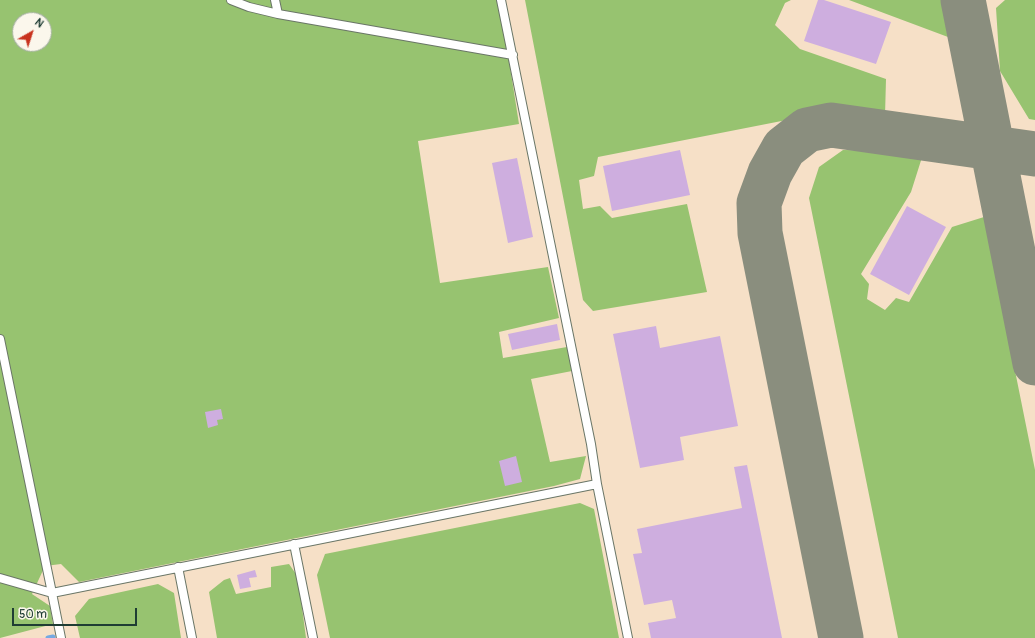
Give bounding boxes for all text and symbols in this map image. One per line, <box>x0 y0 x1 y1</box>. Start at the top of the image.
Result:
north arrow <box>12 12 52 52</box>
text: N <box>32 16 46 30</box>
scale bar <box>14 600 139 626</box>
text: 50 m <box>19 607 47 622</box>

